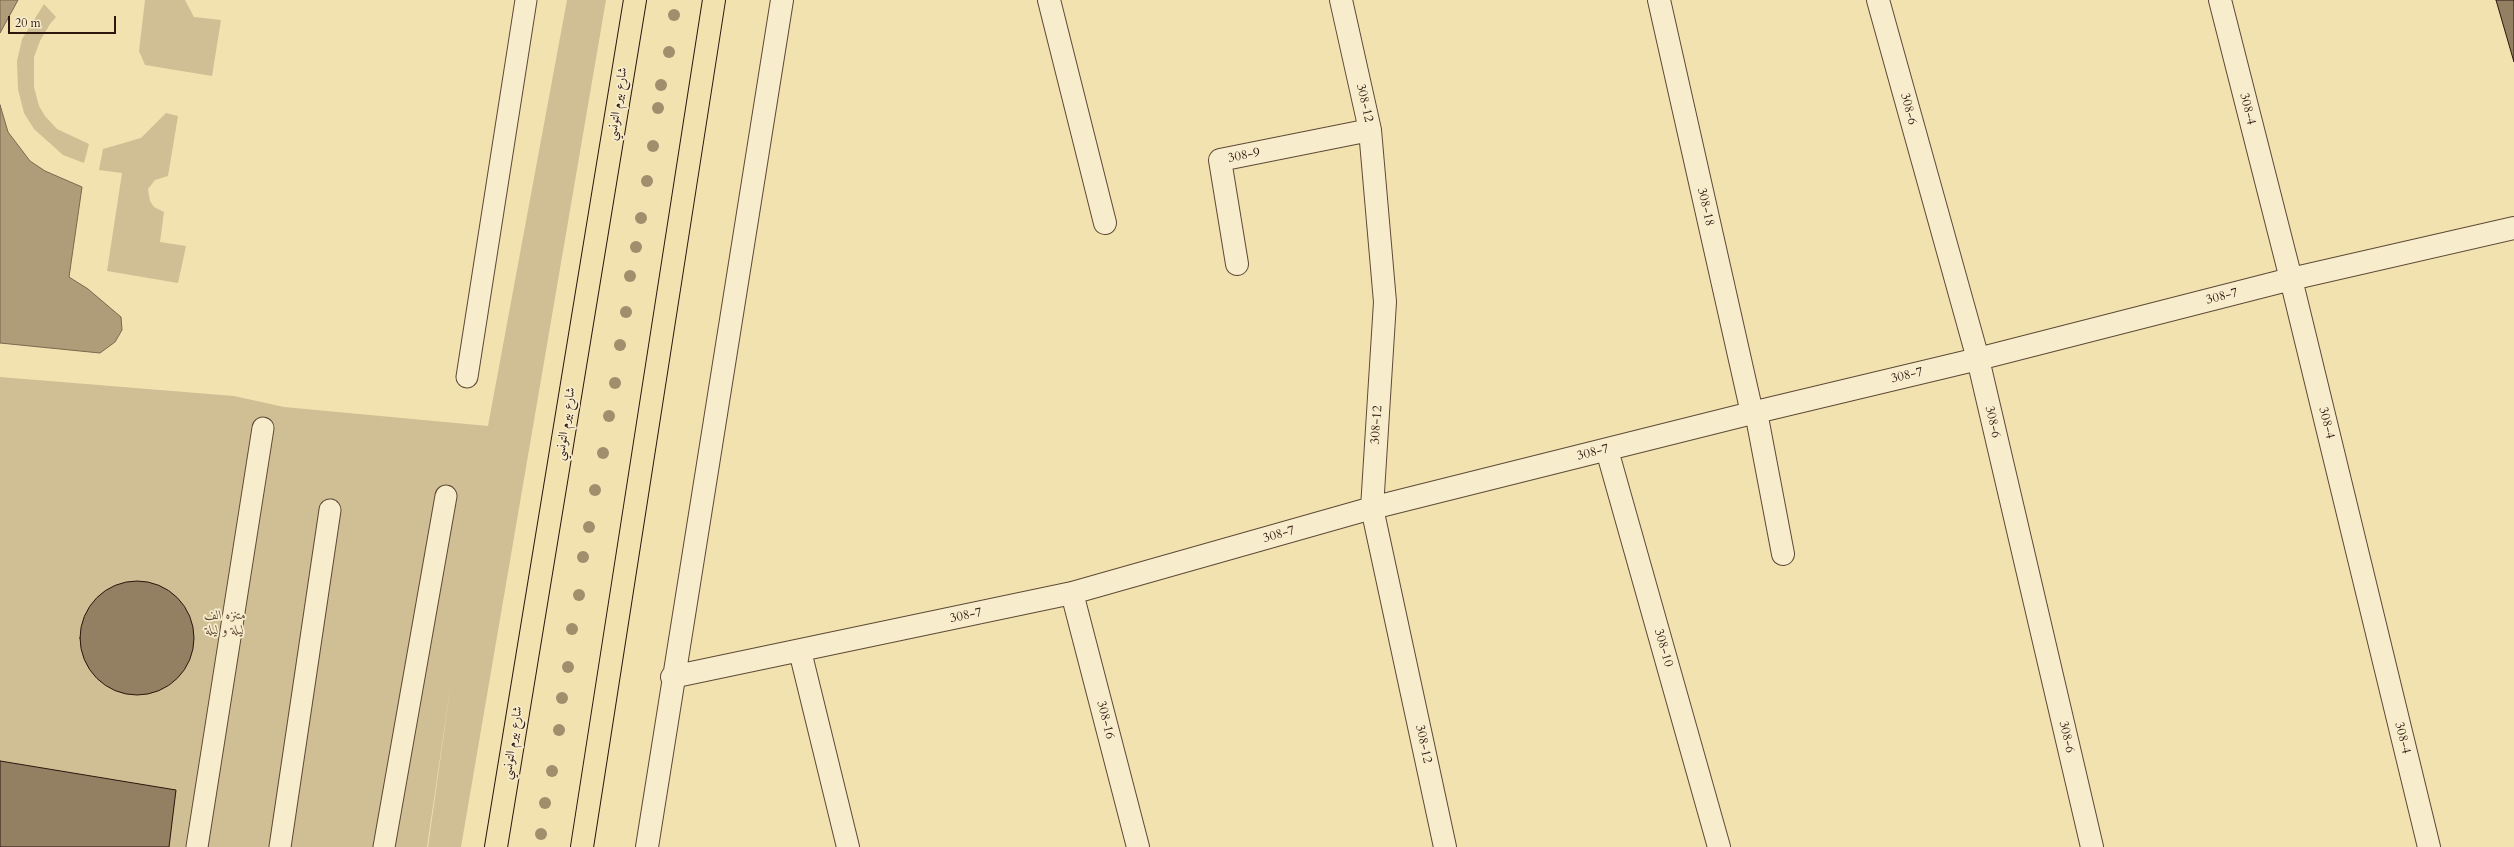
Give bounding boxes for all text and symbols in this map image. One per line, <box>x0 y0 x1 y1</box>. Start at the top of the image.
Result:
scale bar <box>10 8 118 34</box>
text: 20 m <box>15 15 41 31</box>
street label: شارع بيرم التونسي <box>605 66 631 142</box>
street label: 308-12 <box>1352 82 1376 124</box>
street label: 308-6 <box>1896 91 1920 127</box>
street label: 308-4 <box>2236 91 2258 127</box>
street label: 308-9 <box>1227 145 1261 167</box>
street label: 308-18 <box>1693 186 1717 228</box>
street label: 308-7 <box>2204 286 2240 308</box>
street label: 308-7 <box>1889 365 1925 387</box>
street label: شارع بيرم التونسي <box>553 386 579 462</box>
street label: 308-6 <box>1981 404 2003 440</box>
street label: 308-12 <box>1368 405 1386 445</box>
street label: 308-4 <box>2315 405 2337 441</box>
street label: 308-7 <box>1575 442 1611 464</box>
street label: 308-7 <box>1261 523 1297 547</box>
street label: 308-7 <box>949 605 983 627</box>
park label: متنزه الف ليلة و ليلة <box>204 608 246 639</box>
street label: 308-10 <box>1650 627 1676 669</box>
street label: 308-16 <box>1093 699 1117 741</box>
street label: شارع بيرم التونسي <box>500 705 526 781</box>
street label: 308-6 <box>2055 719 2077 755</box>
street label: 308-4 <box>2391 720 2413 756</box>
street label: 308-12 <box>1411 723 1435 765</box>

